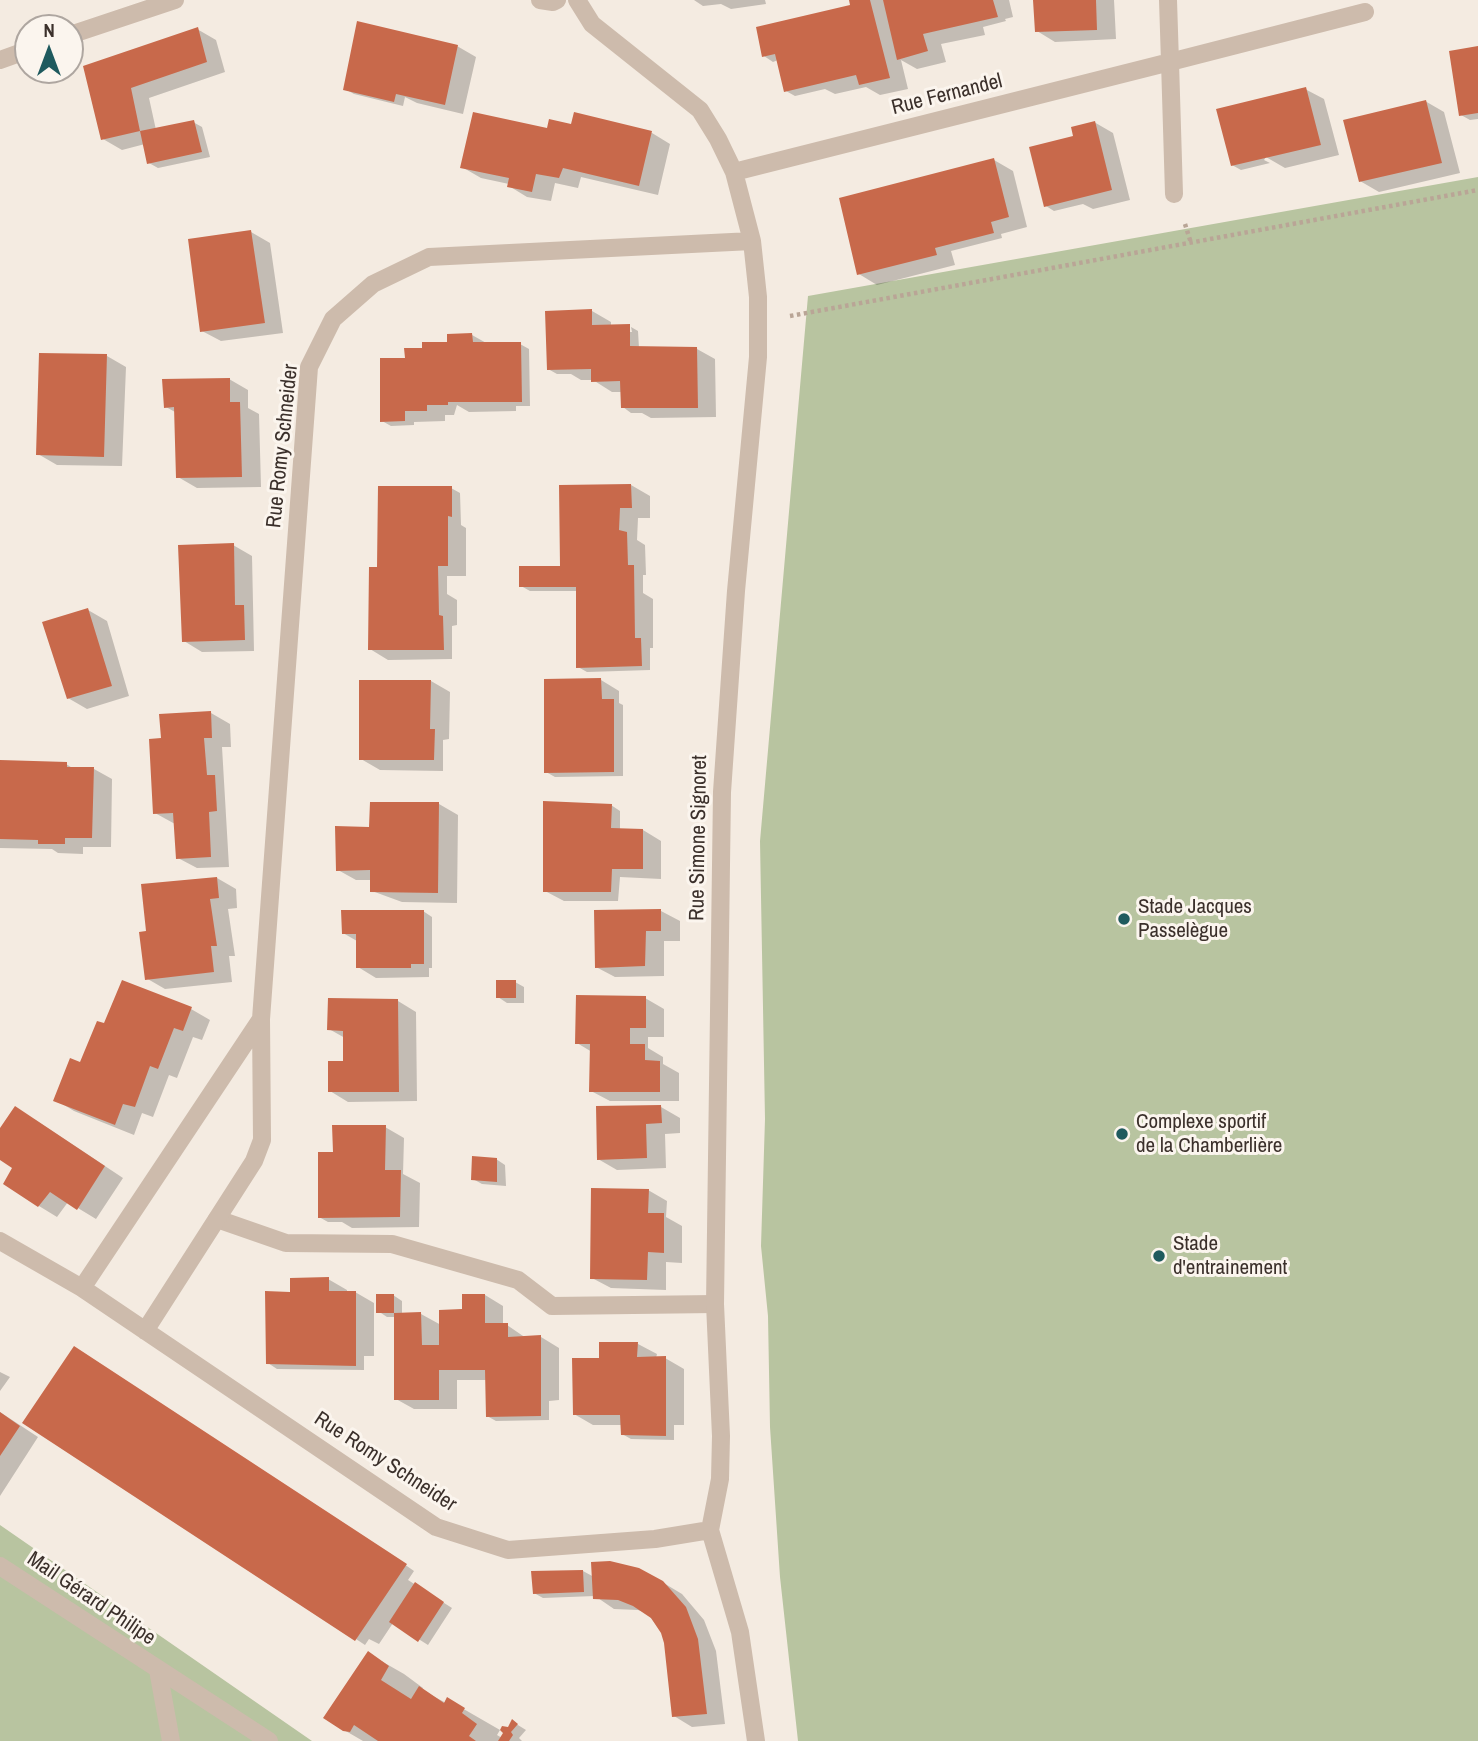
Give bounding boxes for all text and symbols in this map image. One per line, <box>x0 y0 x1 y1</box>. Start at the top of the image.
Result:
north arrow <box>14 14 84 84</box>
text: N <box>43 17 55 43</box>
street label: Rue Fernandel <box>889 69 1005 121</box>
street label: Rue Romy Schneider <box>262 363 304 529</box>
street label: Rue Simone Signoret <box>685 755 713 921</box>
place label: Stade Jacques Passelègue <box>1138 894 1252 944</box>
marker: Stade Jacques Passelègue <box>1116 911 1132 927</box>
place label: Complexe sportif de la Chamberlière <box>1136 1109 1282 1159</box>
marker: Complexe sportif de la Chamberlière <box>1114 1126 1130 1142</box>
place label: Stade d'entrainement <box>1173 1231 1287 1281</box>
marker: Stade d'entrainement <box>1151 1248 1167 1264</box>
street label: Rue Romy Schneider <box>309 1407 461 1517</box>
street label: Mail Gérard Philipe <box>22 1547 160 1651</box>

